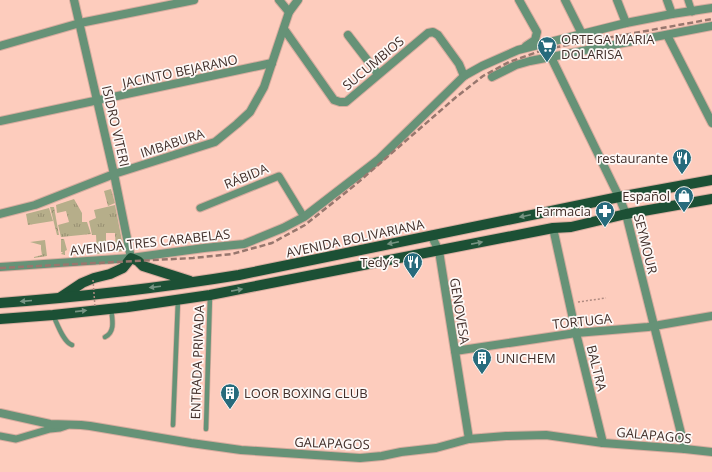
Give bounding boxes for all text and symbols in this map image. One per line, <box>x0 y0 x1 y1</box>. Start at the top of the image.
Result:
place label: ORTEGA MARIA DOLARISA <box>561 30 655 63</box>
street label: SUCUMBIOS <box>338 32 408 94</box>
supermarket icon: ORTEGA MARIA DOLARISA <box>536 35 558 63</box>
street label: JACINTO BEJARANO <box>119 50 239 92</box>
street label: ISIDRO VITERI <box>98 84 134 168</box>
street label: IMBABURA <box>138 124 207 162</box>
restaurant icon: restaurante <box>671 147 693 175</box>
place label: restaurante <box>597 149 668 167</box>
street label: RÁBIDA <box>221 159 271 193</box>
shop icon: Español <box>673 185 695 213</box>
place label: Español <box>622 187 670 205</box>
pharmacy icon: Farmacia <box>594 200 616 228</box>
place label: Farmacia <box>536 202 591 220</box>
street label: SEYMOUR <box>630 212 662 276</box>
one-way arrow <box>519 213 532 219</box>
street label: AVENIDA BOLIVARIANA <box>284 214 426 261</box>
street label: AVENIDA TRES CARABELAS <box>69 225 231 259</box>
one-way arrow <box>387 240 399 246</box>
one-way arrow <box>471 240 483 246</box>
restaurant icon: Tedy´s <box>402 251 424 279</box>
place label: Tedy´s <box>360 253 399 271</box>
street label: GENOVESA <box>446 277 474 346</box>
one-way arrow <box>149 284 161 290</box>
one-way arrow <box>231 287 243 293</box>
one-way arrow <box>20 298 32 305</box>
street label: ENTRADA PRIVADA <box>186 304 208 420</box>
one-way arrow <box>75 308 87 315</box>
street label: TORTUGA <box>551 309 613 333</box>
street label: BALTRA <box>583 343 612 394</box>
building icon: UNICHEM <box>471 347 493 375</box>
place label: UNICHEM <box>496 349 556 367</box>
building icon: LOOR BOXING CLUB <box>219 382 241 410</box>
place label: LOOR BOXING CLUB <box>244 384 368 402</box>
street label: GALAPAGOS <box>616 423 692 447</box>
street label: GALAPAGOS <box>294 433 370 453</box>

